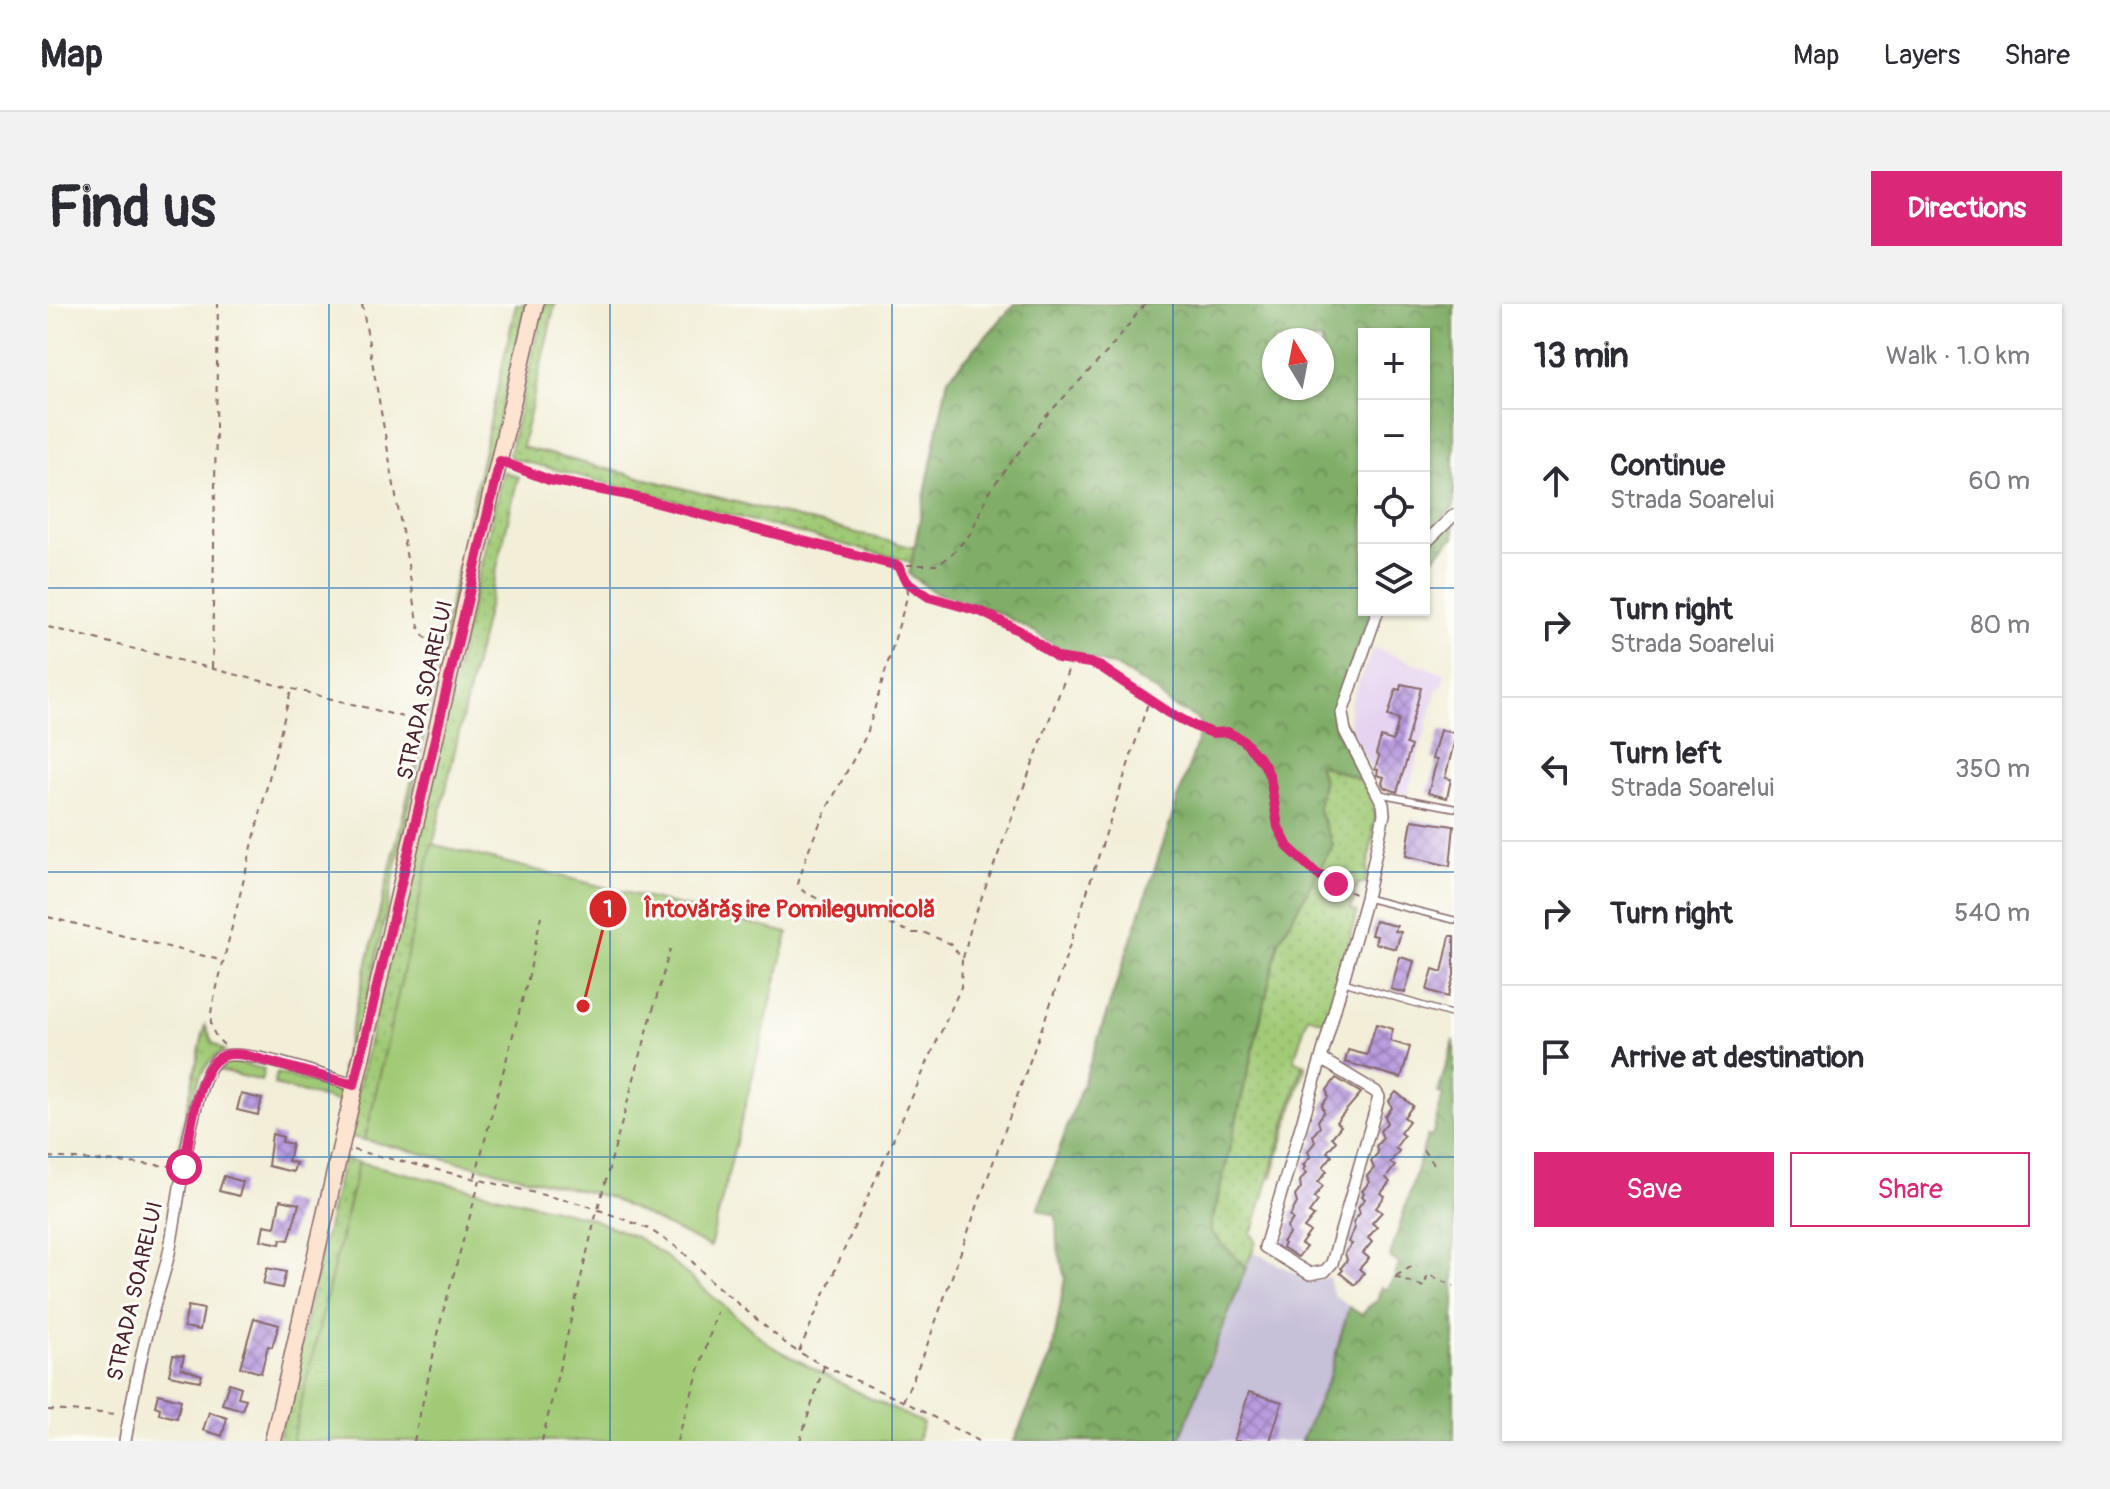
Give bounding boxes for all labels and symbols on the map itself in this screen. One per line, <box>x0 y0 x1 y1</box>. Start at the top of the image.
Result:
north arrow <box>1262 328 1334 400</box>
street label: STRADA SOARELUI <box>391 598 459 783</box>
route end <box>1318 866 1354 902</box>
callout: Întovărășire Pomilegumicolă <box>588 885 952 933</box>
text: 1 <box>603 895 613 924</box>
text: Întovărășire Pomilegumicolă <box>643 895 936 924</box>
route start <box>166 1149 202 1185</box>
street label: STRADA SOARELUI <box>101 1199 169 1384</box>

